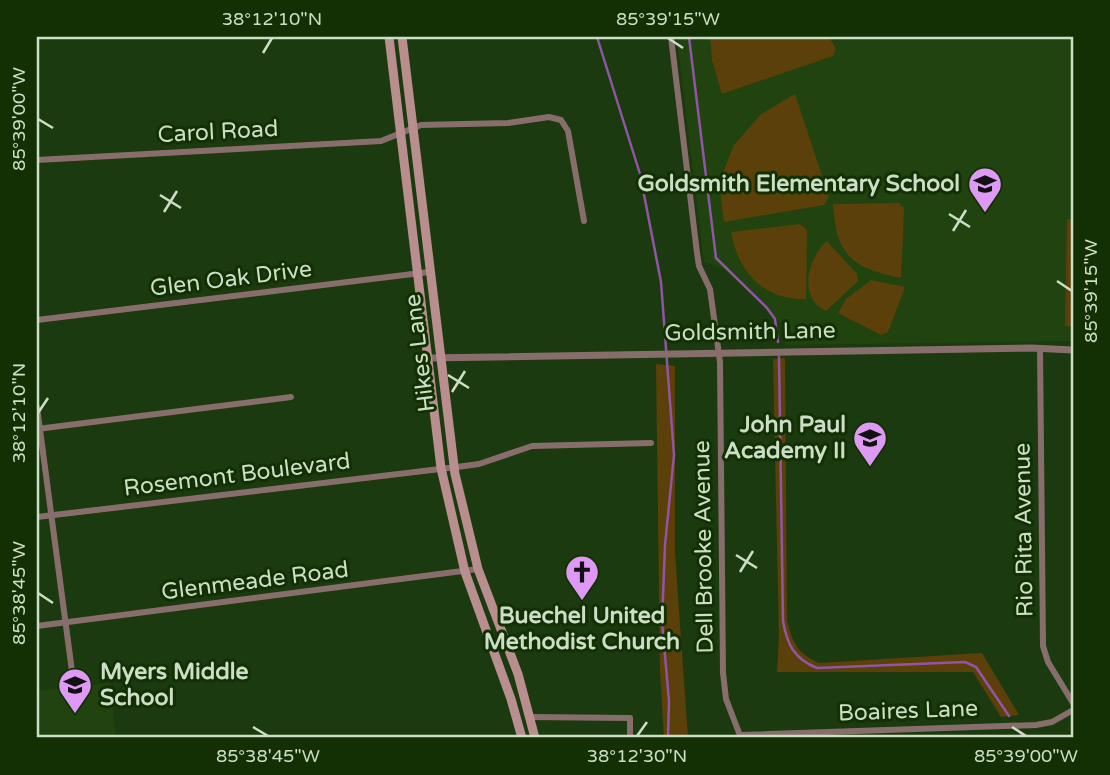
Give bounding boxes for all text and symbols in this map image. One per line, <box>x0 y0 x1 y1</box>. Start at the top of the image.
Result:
text: 38°12'10"N <box>222 8 322 30</box>
text: 85°39'15"W <box>616 8 720 30</box>
text: 85°39'00"W <box>8 67 30 171</box>
street label: Carol Road <box>157 115 279 149</box>
school or university icon: Goldsmith Elementary School <box>966 165 1004 214</box>
place label: Goldsmith Elementary School <box>637 170 960 198</box>
text: 85°39'15"W <box>1080 239 1102 343</box>
street label: Glen Oak Drive <box>149 255 313 303</box>
street label: Hikes Lane <box>399 293 441 413</box>
street label: Goldsmith Lane <box>664 317 836 347</box>
text: 38°12'10"N <box>8 363 30 463</box>
place label: John Paul Academy II <box>724 411 846 465</box>
school or university icon: John Paul Academy II <box>851 419 889 468</box>
street label: Dell Brooke Avenue <box>688 440 720 654</box>
street label: Rio Rita Avenue <box>1008 443 1040 617</box>
street label: Rosemont Boulevard <box>122 447 352 503</box>
text: 85°38'45"W <box>8 541 30 645</box>
church icon: Buechel United Methodist Church <box>563 553 601 602</box>
street label: Glenmeade Road <box>160 556 350 606</box>
place label: Buechel United Methodist Church <box>484 602 680 656</box>
place label: Myers Middle School <box>100 658 249 712</box>
school or university icon: Myers Middle School <box>56 666 94 715</box>
street label: Boaires Lane <box>837 695 979 727</box>
text: 85°38'45"W <box>216 745 320 767</box>
text: 38°12'30"N <box>587 745 687 767</box>
text: 85°39'00"W <box>974 745 1078 767</box>

